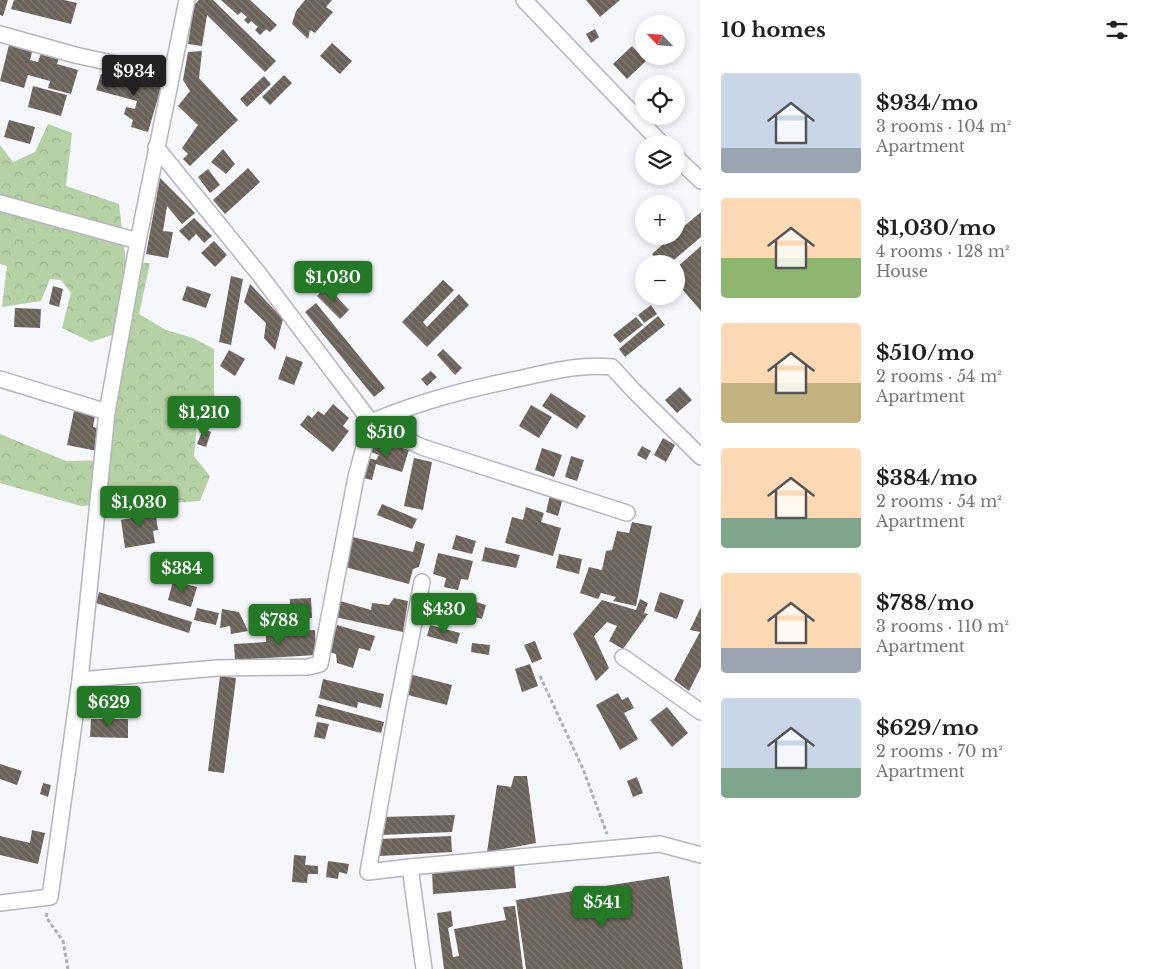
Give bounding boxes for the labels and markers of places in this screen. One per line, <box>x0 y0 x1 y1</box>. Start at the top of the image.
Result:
pin: $934 <box>104 54 164 97</box>
pin: $1,030 <box>292 260 374 303</box>
pin: $1,210 <box>163 396 245 438</box>
pin: $510 <box>356 416 416 458</box>
pin: $1,030 <box>98 486 180 528</box>
pin: $384 <box>152 552 212 594</box>
pin: $430 <box>414 592 474 635</box>
pin: $788 <box>249 604 309 646</box>
pin: $629 <box>79 686 139 728</box>
pin: $541 <box>572 886 632 928</box>

